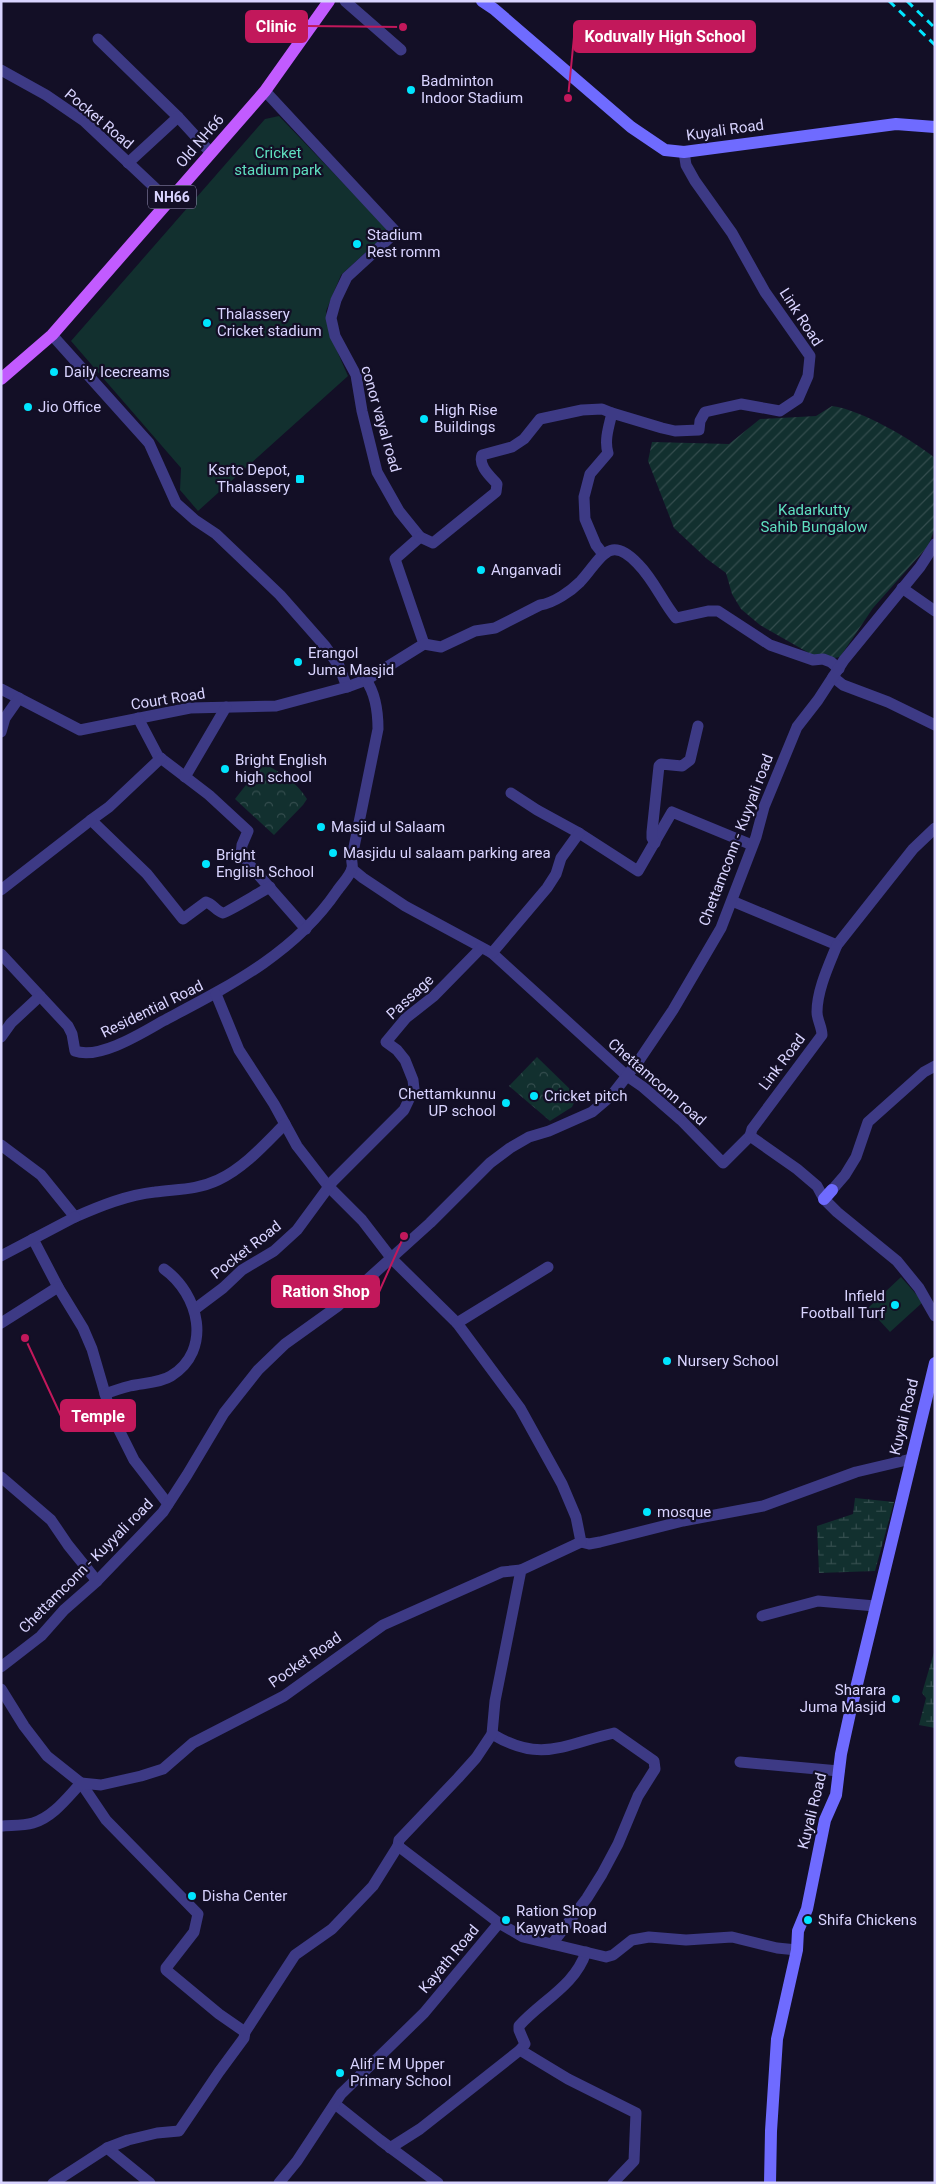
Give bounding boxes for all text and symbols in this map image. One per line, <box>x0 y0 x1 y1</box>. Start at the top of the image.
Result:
callout: Clinic <box>246 11 307 42</box>
text: Clinic <box>256 17 296 36</box>
callout: Koduvally High School <box>574 21 755 52</box>
text: Koduvally High School <box>584 27 746 46</box>
place label: Badminton Indoor Stadium <box>421 72 523 107</box>
marker: Badminton Indoor Stadium <box>405 84 417 96</box>
street label: Pocket Road <box>61 85 137 153</box>
street label: Old NH66 <box>172 111 228 171</box>
street label: Kuyali Road <box>685 116 765 144</box>
park label: Cricket stadium park <box>234 144 322 179</box>
road number: NH66 <box>148 186 196 208</box>
place label: Stadium Rest romm <box>367 226 440 261</box>
marker: Stadium Rest romm <box>351 238 363 250</box>
street label: Link Road <box>776 285 826 349</box>
place label: Thalassery Cricket stadium <box>217 305 322 340</box>
marker: Thalassery Cricket stadium <box>201 317 213 329</box>
place label: Daily Icecreams <box>64 363 170 381</box>
street label: conor vayal road <box>357 364 405 474</box>
marker: Daily Icecreams <box>48 366 60 378</box>
place label: Jio Office <box>38 398 101 416</box>
marker: Jio Office <box>22 401 34 413</box>
place label: High Rise Buildings <box>434 401 497 436</box>
marker: High Rise Buildings <box>418 413 430 425</box>
place label: Ksrtc Depot, Thalassery <box>208 461 290 496</box>
marker: Ksrtc Depot, Thalassery <box>294 473 306 485</box>
park label: Kadarkutty Sahib Bungalow <box>760 501 868 536</box>
place label: Anganvadi <box>491 561 561 579</box>
marker: Anganvadi <box>475 564 487 576</box>
place label: Erangol Juma Masjid <box>308 644 394 679</box>
marker: Erangol Juma Masjid <box>292 656 304 668</box>
street label: Court Road <box>130 684 206 714</box>
place label: Bright English high school <box>235 751 327 786</box>
street label: Chettamconn - Kuyyali road <box>695 752 777 928</box>
marker: Bright English high school <box>219 763 231 775</box>
place label: Masjid ul Salaam <box>331 818 445 836</box>
marker: Masjid ul Salaam <box>315 821 327 833</box>
place label: Masjidu ul salaam parking area <box>343 844 551 862</box>
place label: Bright English School <box>216 846 314 881</box>
marker: Masjidu ul salaam parking area <box>327 847 339 859</box>
marker: Bright English School <box>200 858 212 870</box>
street label: Passage <box>383 971 437 1023</box>
street label: Residential Road <box>98 976 206 1042</box>
street label: Link Road <box>755 1030 809 1094</box>
street label: Chettamconn road <box>604 1035 710 1129</box>
place label: Chettamkunnu UP school <box>398 1085 496 1120</box>
place label: Cricket pitch <box>544 1087 627 1105</box>
marker: Cricket pitch <box>528 1090 540 1102</box>
marker: Chettamkunnu UP school <box>500 1097 512 1109</box>
street label: Pocket Road <box>207 1217 285 1283</box>
callout: Ration Shop <box>272 1276 379 1307</box>
text: Ration Shop <box>282 1282 370 1301</box>
place label: Infield Football Turf <box>801 1287 886 1322</box>
marker: Infield Football Turf <box>889 1299 901 1311</box>
place label: Nursery School <box>677 1352 779 1370</box>
marker: Nursery School <box>661 1355 673 1367</box>
street label: Kuyali Road <box>886 1377 922 1457</box>
callout: Temple <box>61 1400 135 1431</box>
text: Temple <box>71 1407 125 1426</box>
street label: Chettamconn - Kuyyali road <box>15 1495 157 1637</box>
place label: mosque <box>657 1503 711 1521</box>
marker: mosque <box>641 1506 653 1518</box>
street label: Pocket Road <box>265 1628 345 1692</box>
place label: Sharara Juma Masjid <box>800 1681 886 1716</box>
marker: Sharara Juma Masjid <box>890 1693 902 1705</box>
street label: Kuyali Road <box>794 1771 830 1851</box>
place label: Disha Center <box>202 1887 287 1905</box>
marker: Disha Center <box>186 1890 198 1902</box>
place label: Ration Shop Kayyath Road <box>516 1902 607 1937</box>
place label: Shifa Chickens <box>818 1911 917 1929</box>
marker: Ration Shop Kayyath Road <box>500 1914 512 1926</box>
marker: Shifa Chickens <box>802 1914 814 1926</box>
street label: Kayath Road <box>415 1921 483 1997</box>
place label: Alif E M Upper Primary School <box>350 2055 451 2090</box>
marker: Alif E M Upper Primary School <box>334 2067 346 2079</box>

